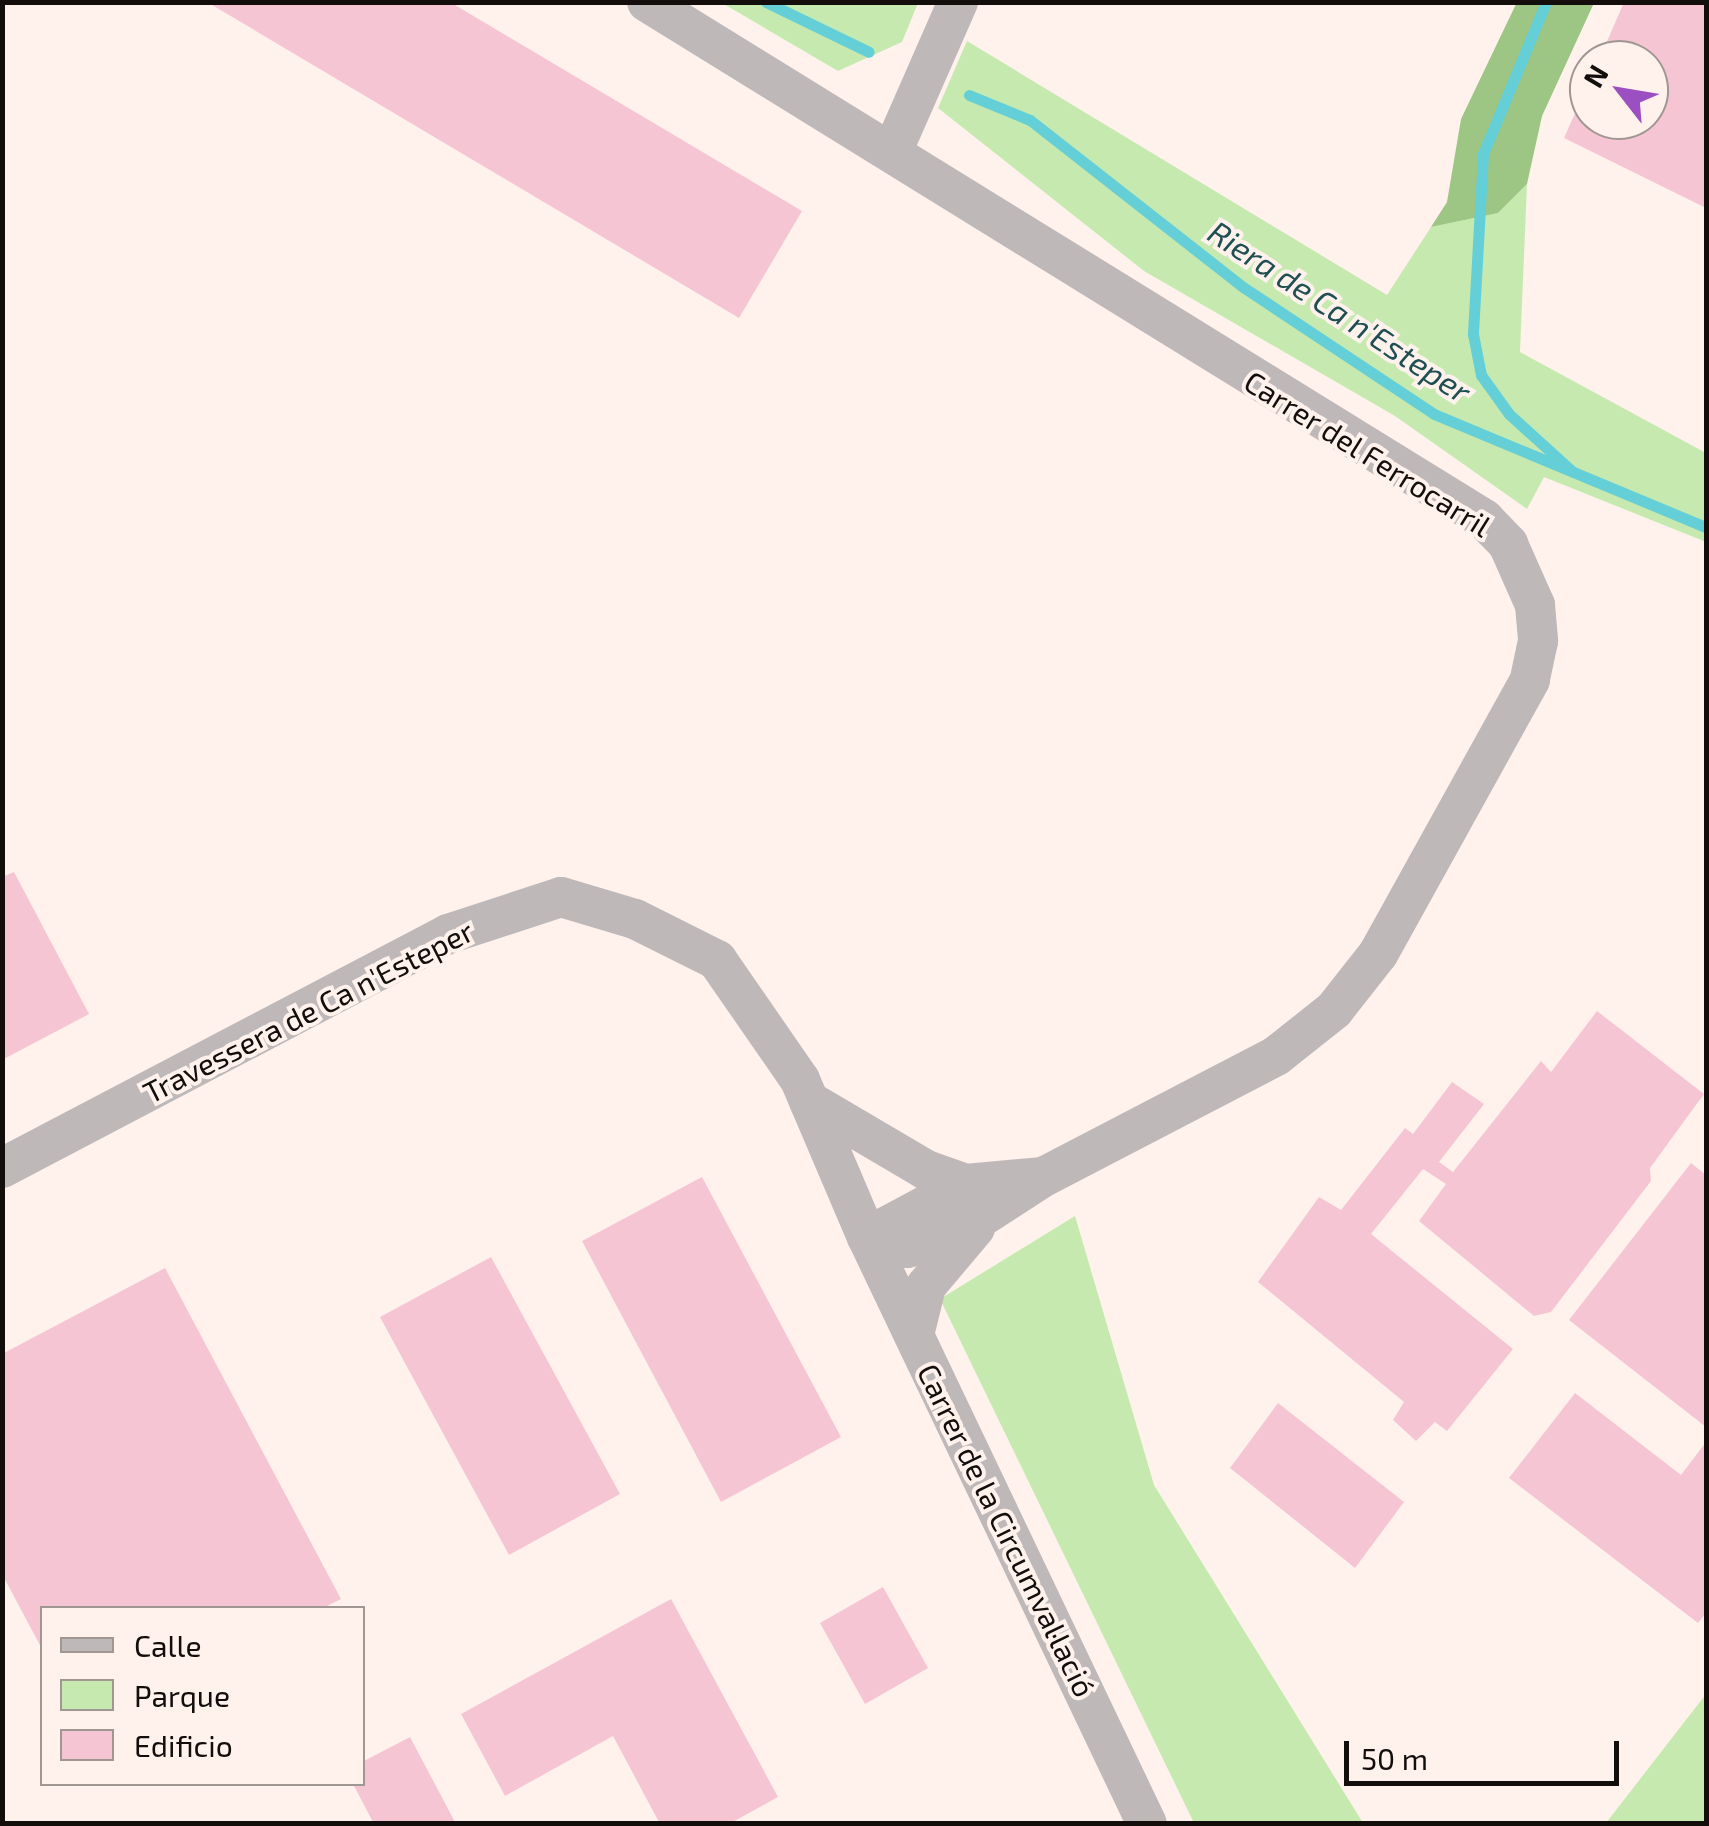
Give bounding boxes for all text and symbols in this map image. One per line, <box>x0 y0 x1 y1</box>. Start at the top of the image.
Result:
north arrow <box>1569 40 1669 140</box>
text: N <box>1575 58 1615 93</box>
water label: Riera de Ca n'Esteper <box>1202 212 1478 410</box>
street label: Carrer del Ferrocarril <box>1238 362 1498 544</box>
street label: Travessera de Ca n'Esteper <box>137 912 479 1110</box>
street label: Carrer de la Circumval·lació <box>910 1357 1104 1703</box>
legend <box>40 1606 365 1786</box>
text: Calle <box>134 1627 202 1663</box>
text: Parque <box>134 1677 230 1713</box>
scale bar <box>1349 1721 1624 1783</box>
text: Edificio <box>134 1727 233 1763</box>
text: 50 m <box>1361 1740 1428 1776</box>

